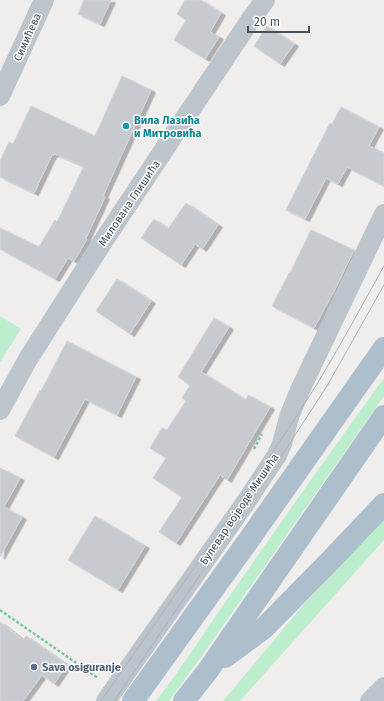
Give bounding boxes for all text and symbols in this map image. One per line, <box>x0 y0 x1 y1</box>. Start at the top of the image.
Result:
scale bar <box>248 8 309 34</box>
street label: Симићева <box>11 11 44 63</box>
text: 20 m <box>254 15 280 29</box>
place label: Вила Лазића и Митровића <box>134 114 202 140</box>
marker: Вила Лазића и Митровића <box>121 121 131 131</box>
street label: Милована Глишића <box>96 158 163 249</box>
street label: Булевар војводе Мишића <box>197 451 282 567</box>
place label: Sava osiguranje <box>42 661 121 674</box>
marker: Sava osiguranje <box>29 662 39 672</box>

